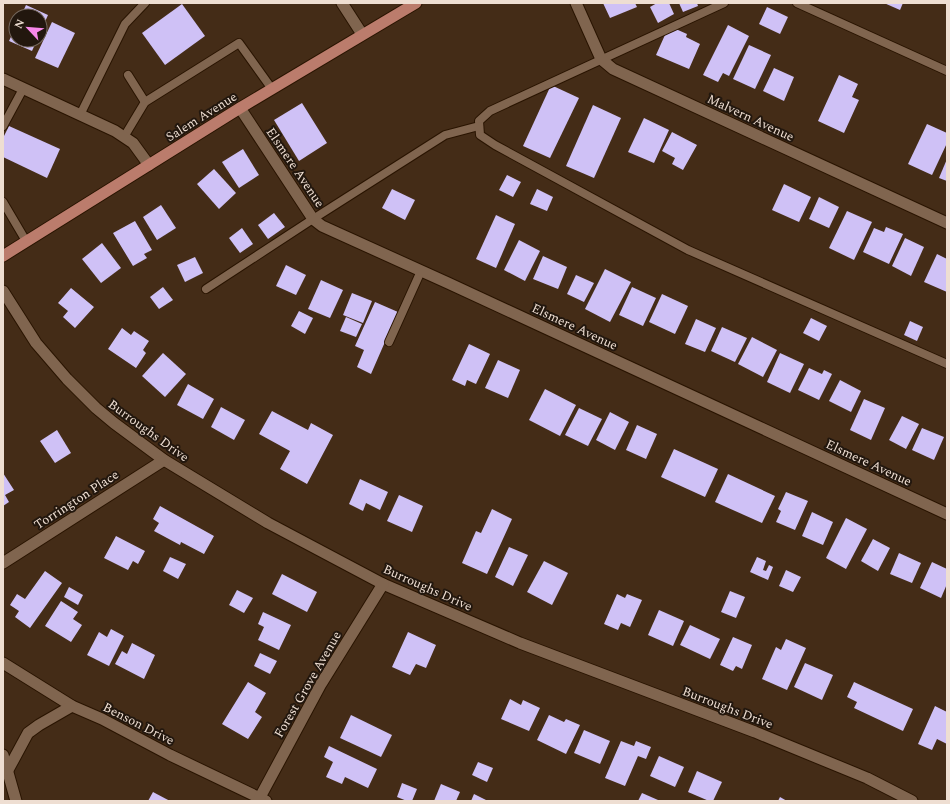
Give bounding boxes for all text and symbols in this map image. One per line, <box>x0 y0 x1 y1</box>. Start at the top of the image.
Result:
north arrow <box>8 8 48 48</box>
text: N <box>10 16 29 32</box>
street label: Salem Avenue <box>162 87 241 147</box>
street label: Malvern Avenue <box>704 89 797 147</box>
street label: Elsmere Avenue <box>261 123 329 212</box>
street label: Elsmere Avenue <box>528 298 621 356</box>
street label: Burroughs Drive <box>104 395 193 467</box>
street label: Elsmere Avenue <box>822 434 915 492</box>
street label: Torrington Place <box>30 465 123 535</box>
street label: Burroughs Drive <box>380 559 475 617</box>
street label: Forest Grove Avenue <box>269 627 347 742</box>
street label: Burroughs Drive <box>679 681 776 734</box>
street label: Benson Drive <box>99 697 178 750</box>

